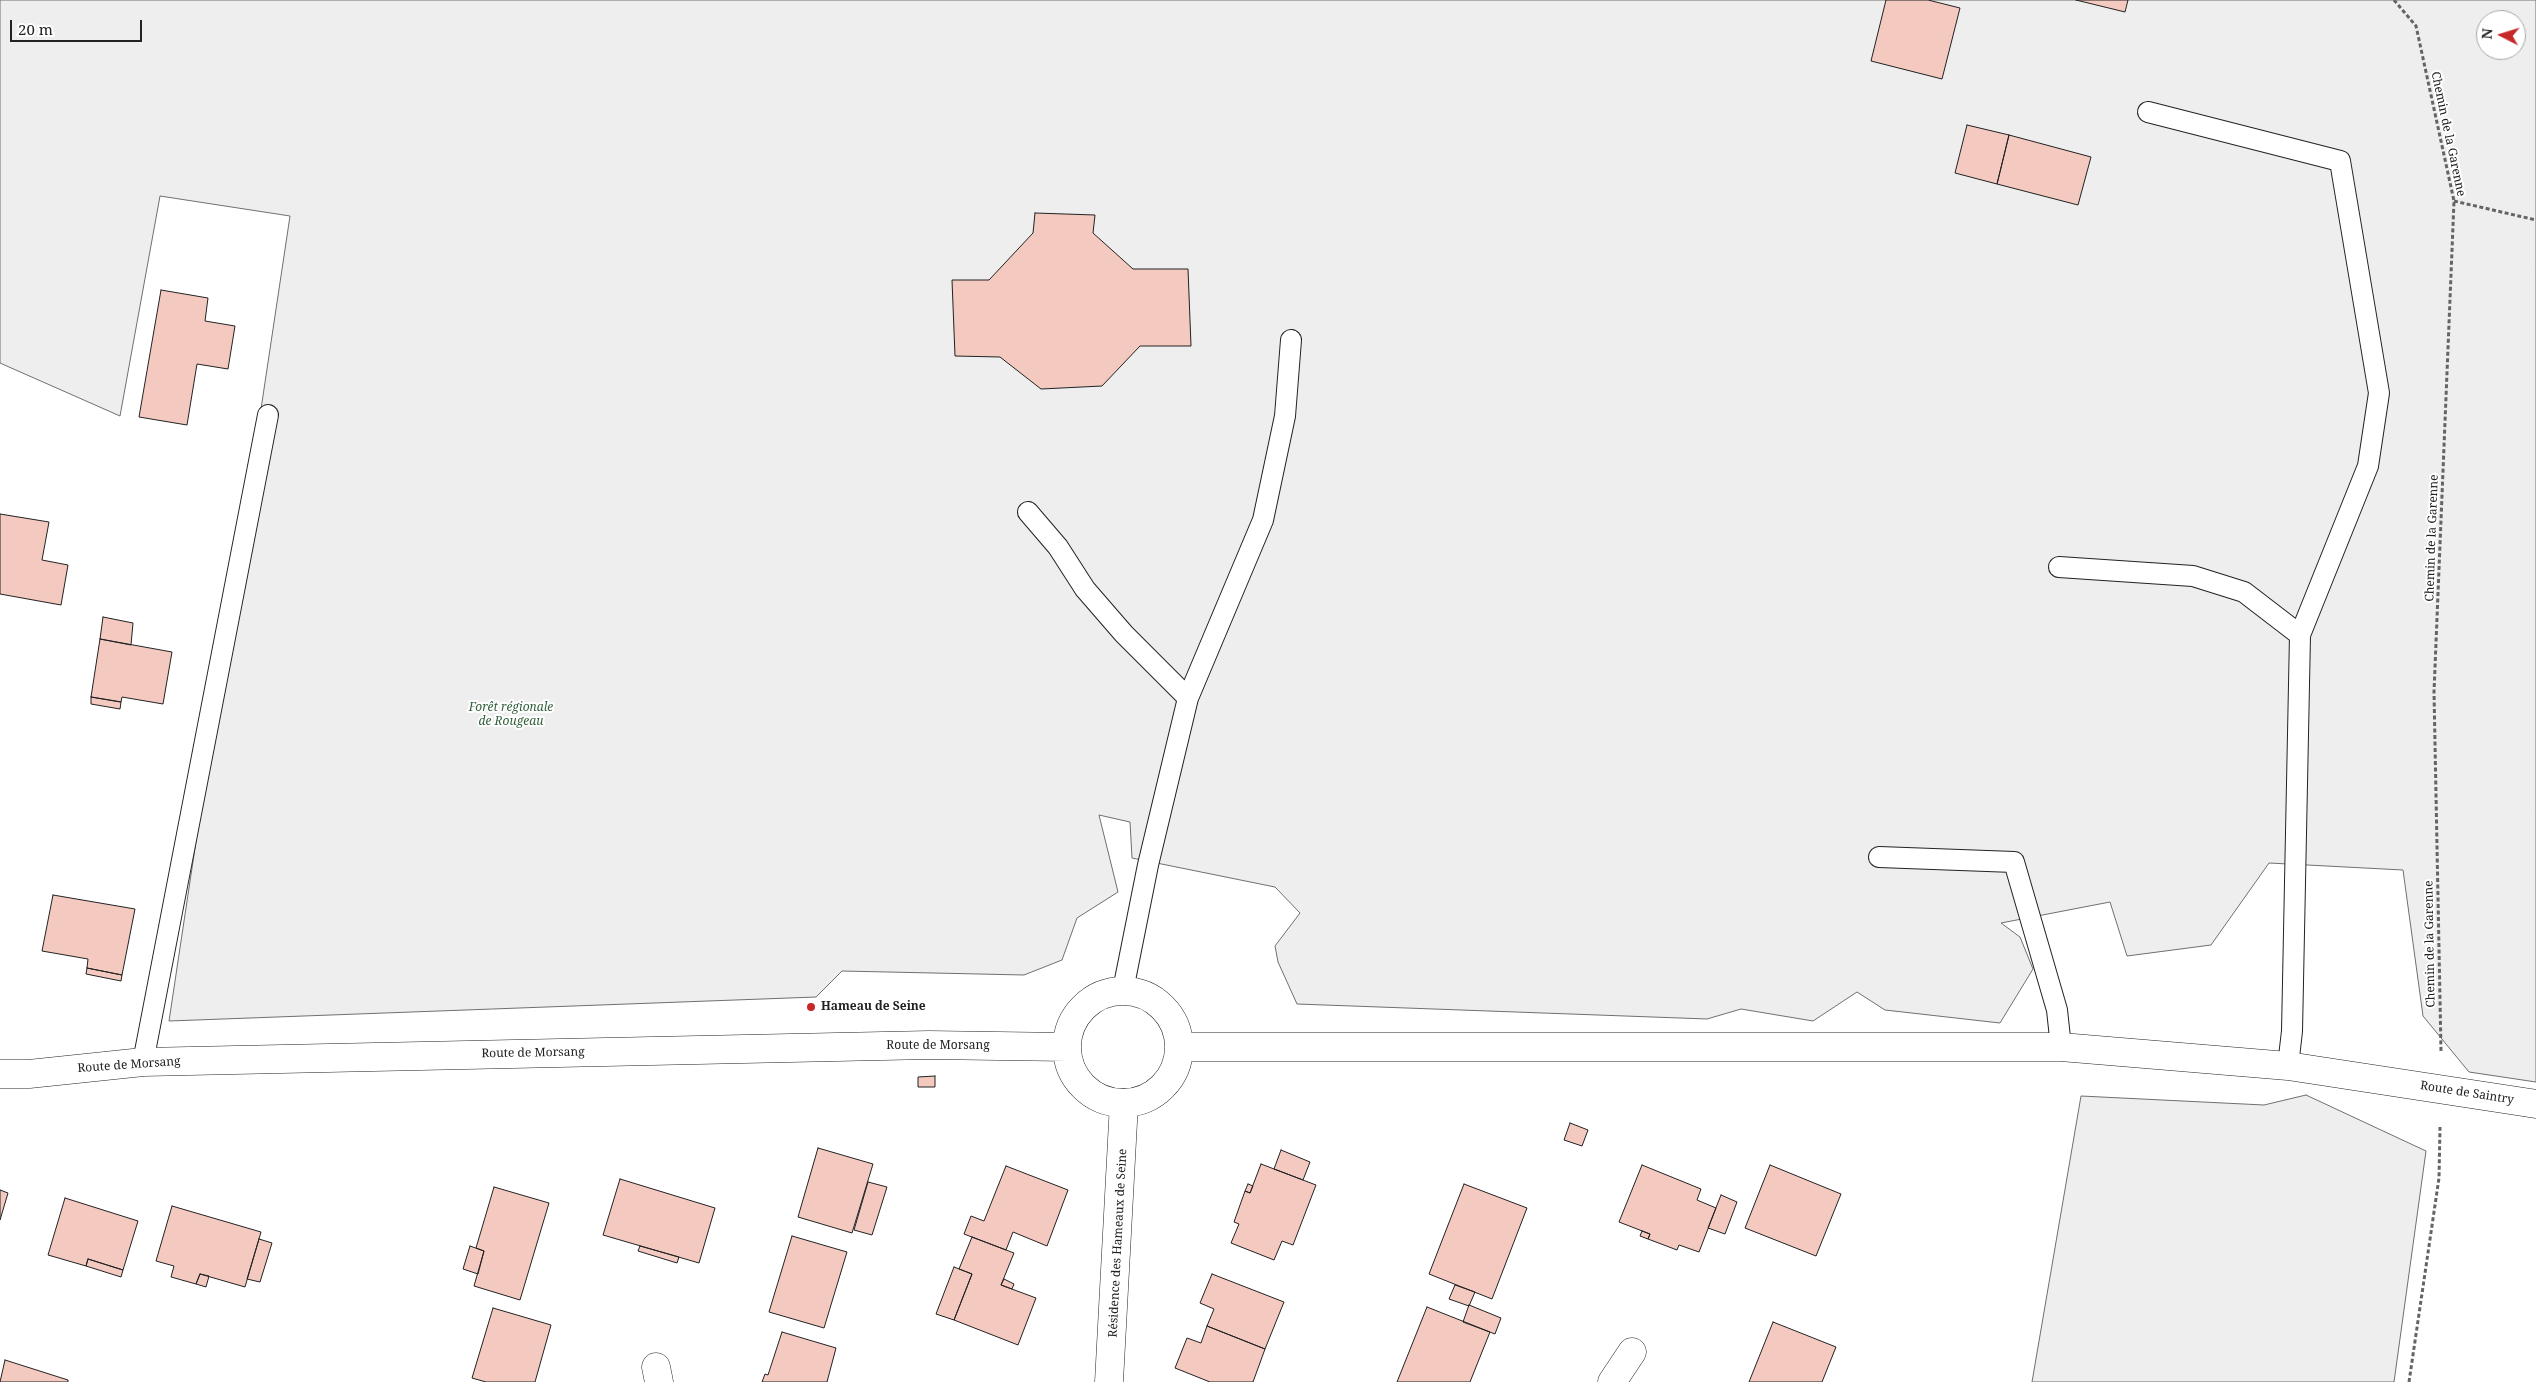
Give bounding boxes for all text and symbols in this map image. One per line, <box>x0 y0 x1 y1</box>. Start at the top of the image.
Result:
scale bar <box>12 10 145 42</box>
north arrow <box>2476 10 2526 60</box>
text: 20 m <box>18 19 53 39</box>
text: N <box>2477 27 2496 40</box>
street label: Chemin de la Garenne <box>2428 70 2468 198</box>
street label: Chemin de la Garenne <box>2423 474 2441 602</box>
park label: Forêt régionale de Rougeau <box>469 701 553 729</box>
street label: Chemin de la Garenne <box>2422 880 2438 1008</box>
place label: Hameau de Seine <box>821 1000 926 1014</box>
marker: Hameau de Seine <box>805 1001 817 1013</box>
street label: Route de Morsang <box>886 1039 990 1053</box>
street label: Route de Morsang <box>481 1045 585 1061</box>
street label: Route de Morsang <box>77 1054 181 1076</box>
street label: Route de Saintry <box>2419 1078 2515 1108</box>
street label: Résidence des Hameaux de Seine <box>1106 1148 1130 1338</box>

